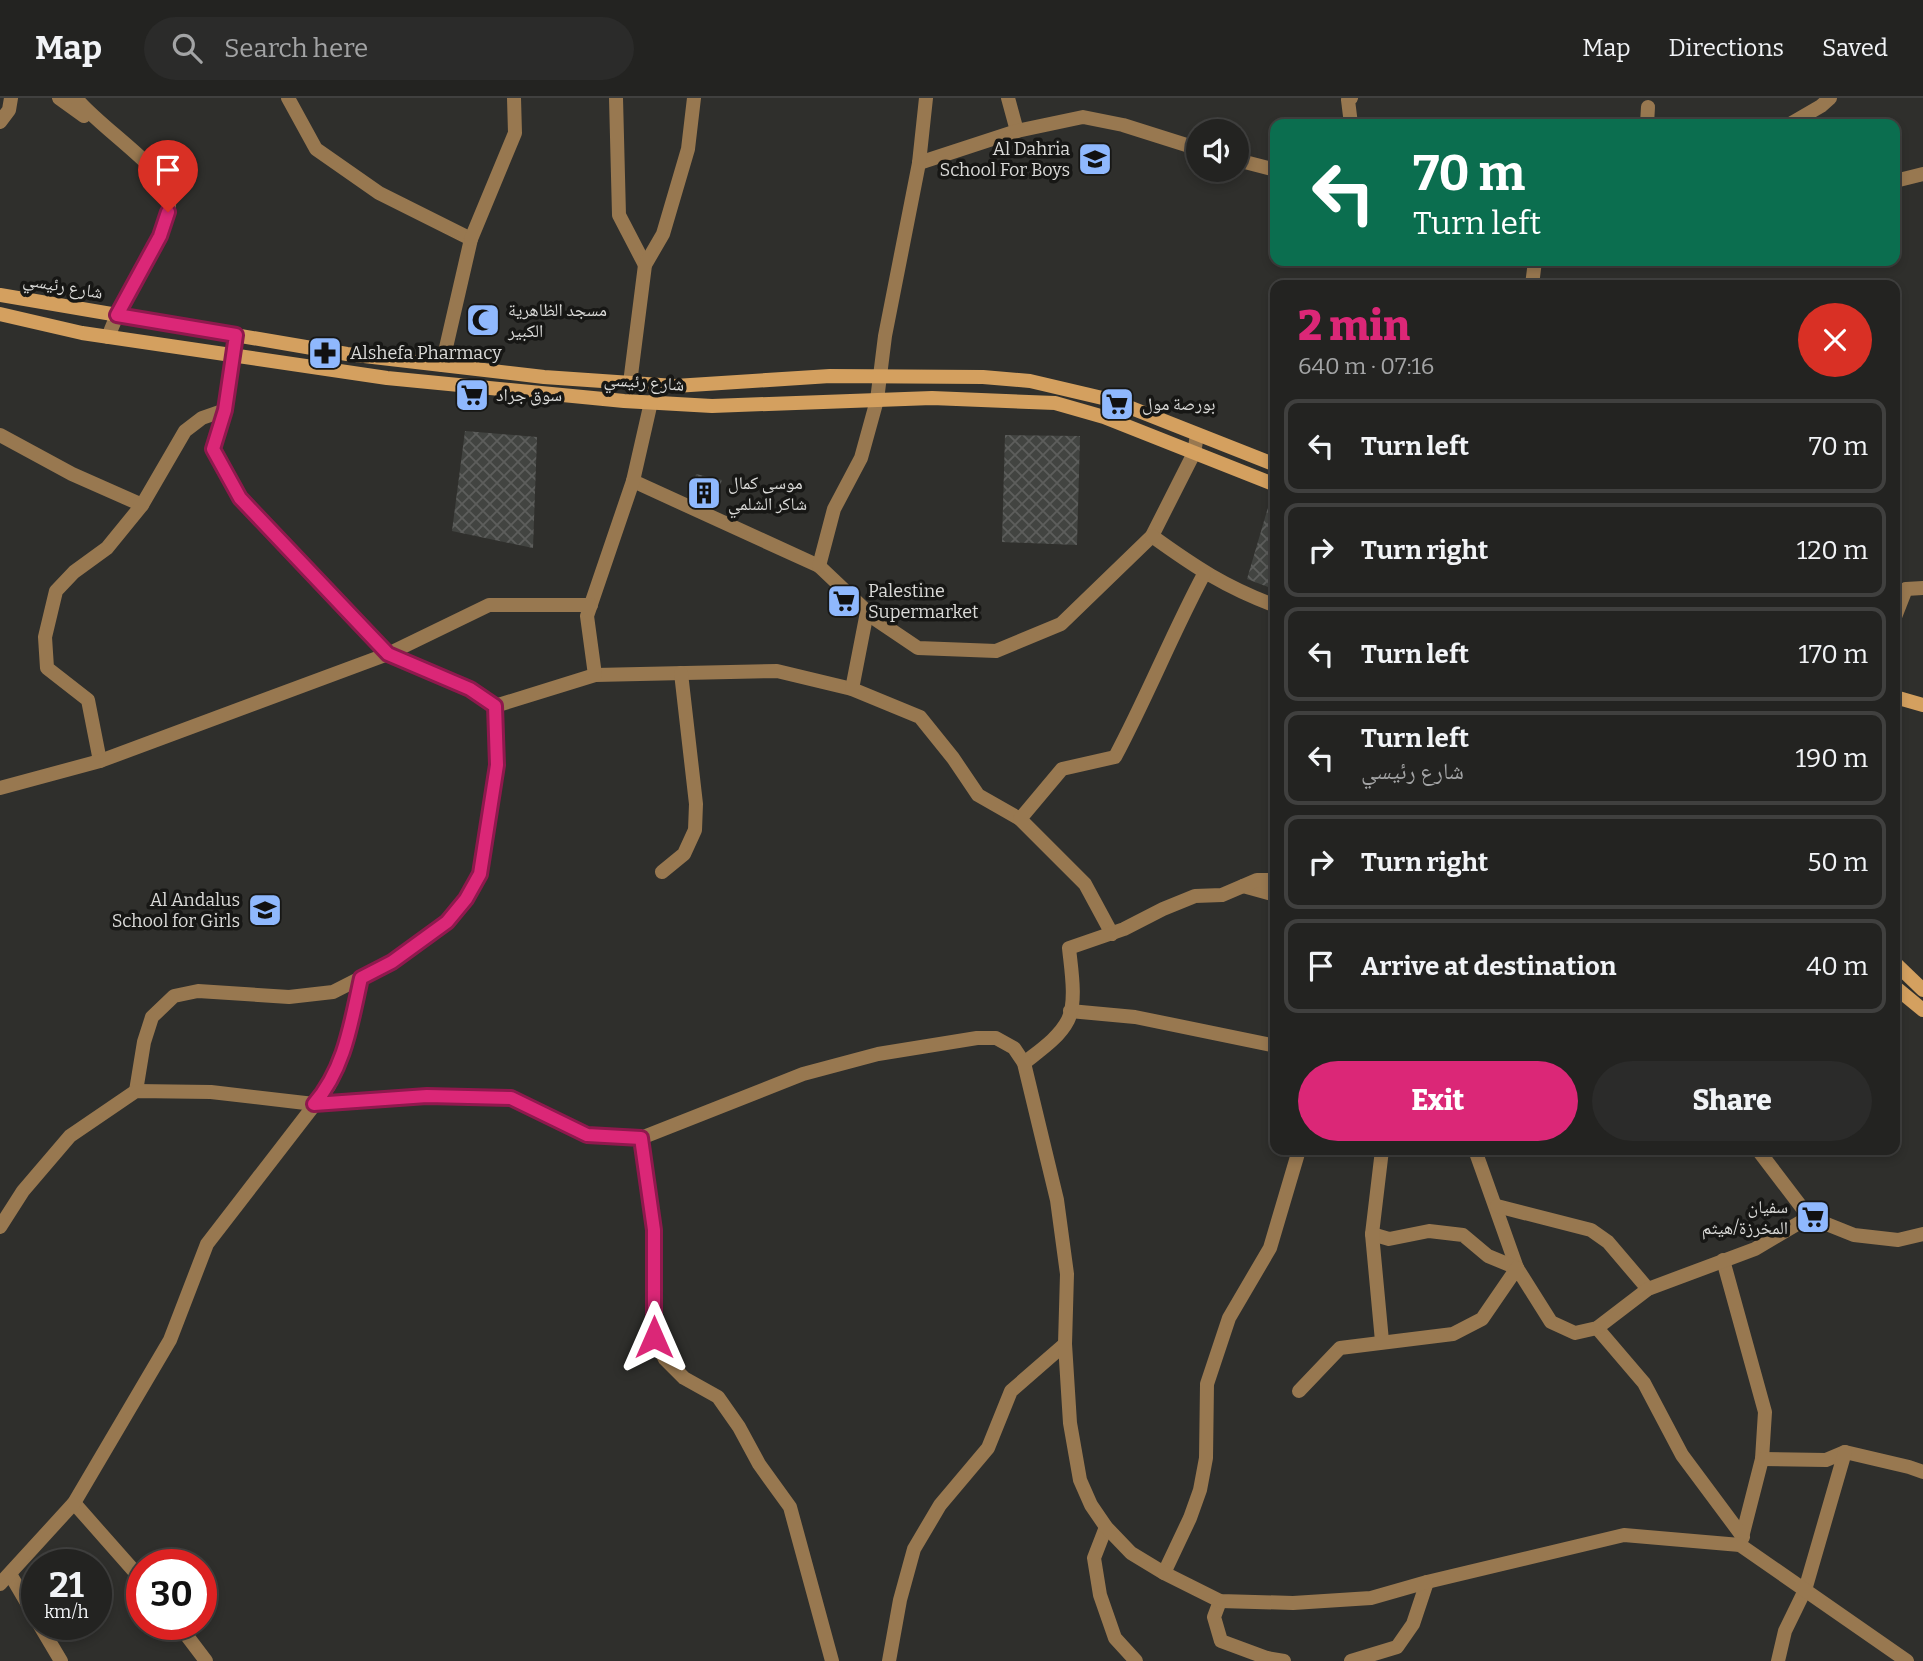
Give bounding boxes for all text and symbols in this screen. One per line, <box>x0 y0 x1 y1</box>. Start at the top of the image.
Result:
search box <box>144 17 634 80</box>
text: Map <box>35 28 102 68</box>
icon: search <box>168 29 206 67</box>
text: Search here <box>224 33 368 64</box>
text: Map <box>1582 34 1631 62</box>
text: Directions <box>1669 34 1784 62</box>
text: Saved <box>1822 34 1888 62</box>
map controls <box>1186 119 1249 182</box>
button: sound <box>1186 119 1249 182</box>
place label: Al Dahria School For Boys <box>940 138 1070 181</box>
pin <box>138 140 198 212</box>
school or university icon: Al Dahria School For Boys <box>1076 140 1114 178</box>
text: 70 m <box>1413 144 1525 203</box>
icon: left <box>1298 147 1389 238</box>
icon: arrive <box>149 151 187 189</box>
text: Turn left <box>1413 204 1541 242</box>
street label: شارع رئيسي <box>21 268 105 307</box>
place label: مسجد الظاهرية الكبير <box>507 299 607 342</box>
mosque icon: مسجد الظاهرية الكبير <box>464 301 502 339</box>
text: 2 min <box>1298 301 1410 351</box>
button: close <box>1798 303 1872 377</box>
pharmacy icon: Alshefa Pharmacy <box>306 334 344 372</box>
place label: Alshefa Pharmacy <box>350 342 502 364</box>
text: 640 m · 07:16 <box>1298 352 1434 380</box>
street label: شارع رئيسي <box>603 368 685 399</box>
supermarket icon: سوق جراد <box>453 376 491 414</box>
place label: سوق جراد <box>496 384 562 406</box>
supermarket icon: بورصة مول <box>1098 385 1136 423</box>
place label: بورصة مول <box>1142 393 1216 415</box>
icon: left <box>1302 427 1340 465</box>
text: Turn left <box>1361 431 1469 462</box>
text: 70 m <box>1809 431 1868 462</box>
place label: موسى كمال شاكر الشلمي <box>728 472 807 519</box>
building icon: موسى كمال شاكر الشلمي <box>685 474 723 512</box>
icon: right <box>1302 531 1340 569</box>
text: Turn right <box>1361 535 1488 566</box>
text: 120 m <box>1797 535 1868 566</box>
place label: Palestine Supermarket <box>868 580 979 623</box>
supermarket icon: Palestine Supermarket <box>825 582 863 620</box>
icon: left <box>1302 635 1340 673</box>
text: Turn left <box>1361 639 1469 670</box>
text: 170 m <box>1798 639 1868 670</box>
text: Turn left <box>1361 723 1469 754</box>
icon: left <box>1302 739 1340 777</box>
text: 190 m <box>1796 743 1868 774</box>
text: شارع رئيسي <box>1361 757 1464 785</box>
icon: right <box>1302 843 1340 881</box>
text: Turn right <box>1361 847 1488 878</box>
text: 50 m <box>1807 847 1868 878</box>
place label: Al Andalus School for Girls <box>112 889 240 932</box>
school or university icon: Al Andalus School for Girls <box>246 891 284 929</box>
icon: arrive <box>1302 947 1340 985</box>
text: Arrive at destination <box>1361 951 1616 982</box>
text: 40 m <box>1806 951 1868 982</box>
button: Exit <box>1298 1061 1578 1141</box>
button: Share <box>1592 1061 1872 1141</box>
place label: سفيان المخرزة/هيثم <box>1702 1196 1788 1240</box>
supermarket icon: سفيان المخرزة/هيثم <box>1794 1198 1832 1236</box>
position arrow <box>617 1300 691 1374</box>
speed limit sign: 30 <box>126 1549 217 1640</box>
text: 21 <box>49 1564 84 1606</box>
text: km/h <box>44 1601 89 1623</box>

